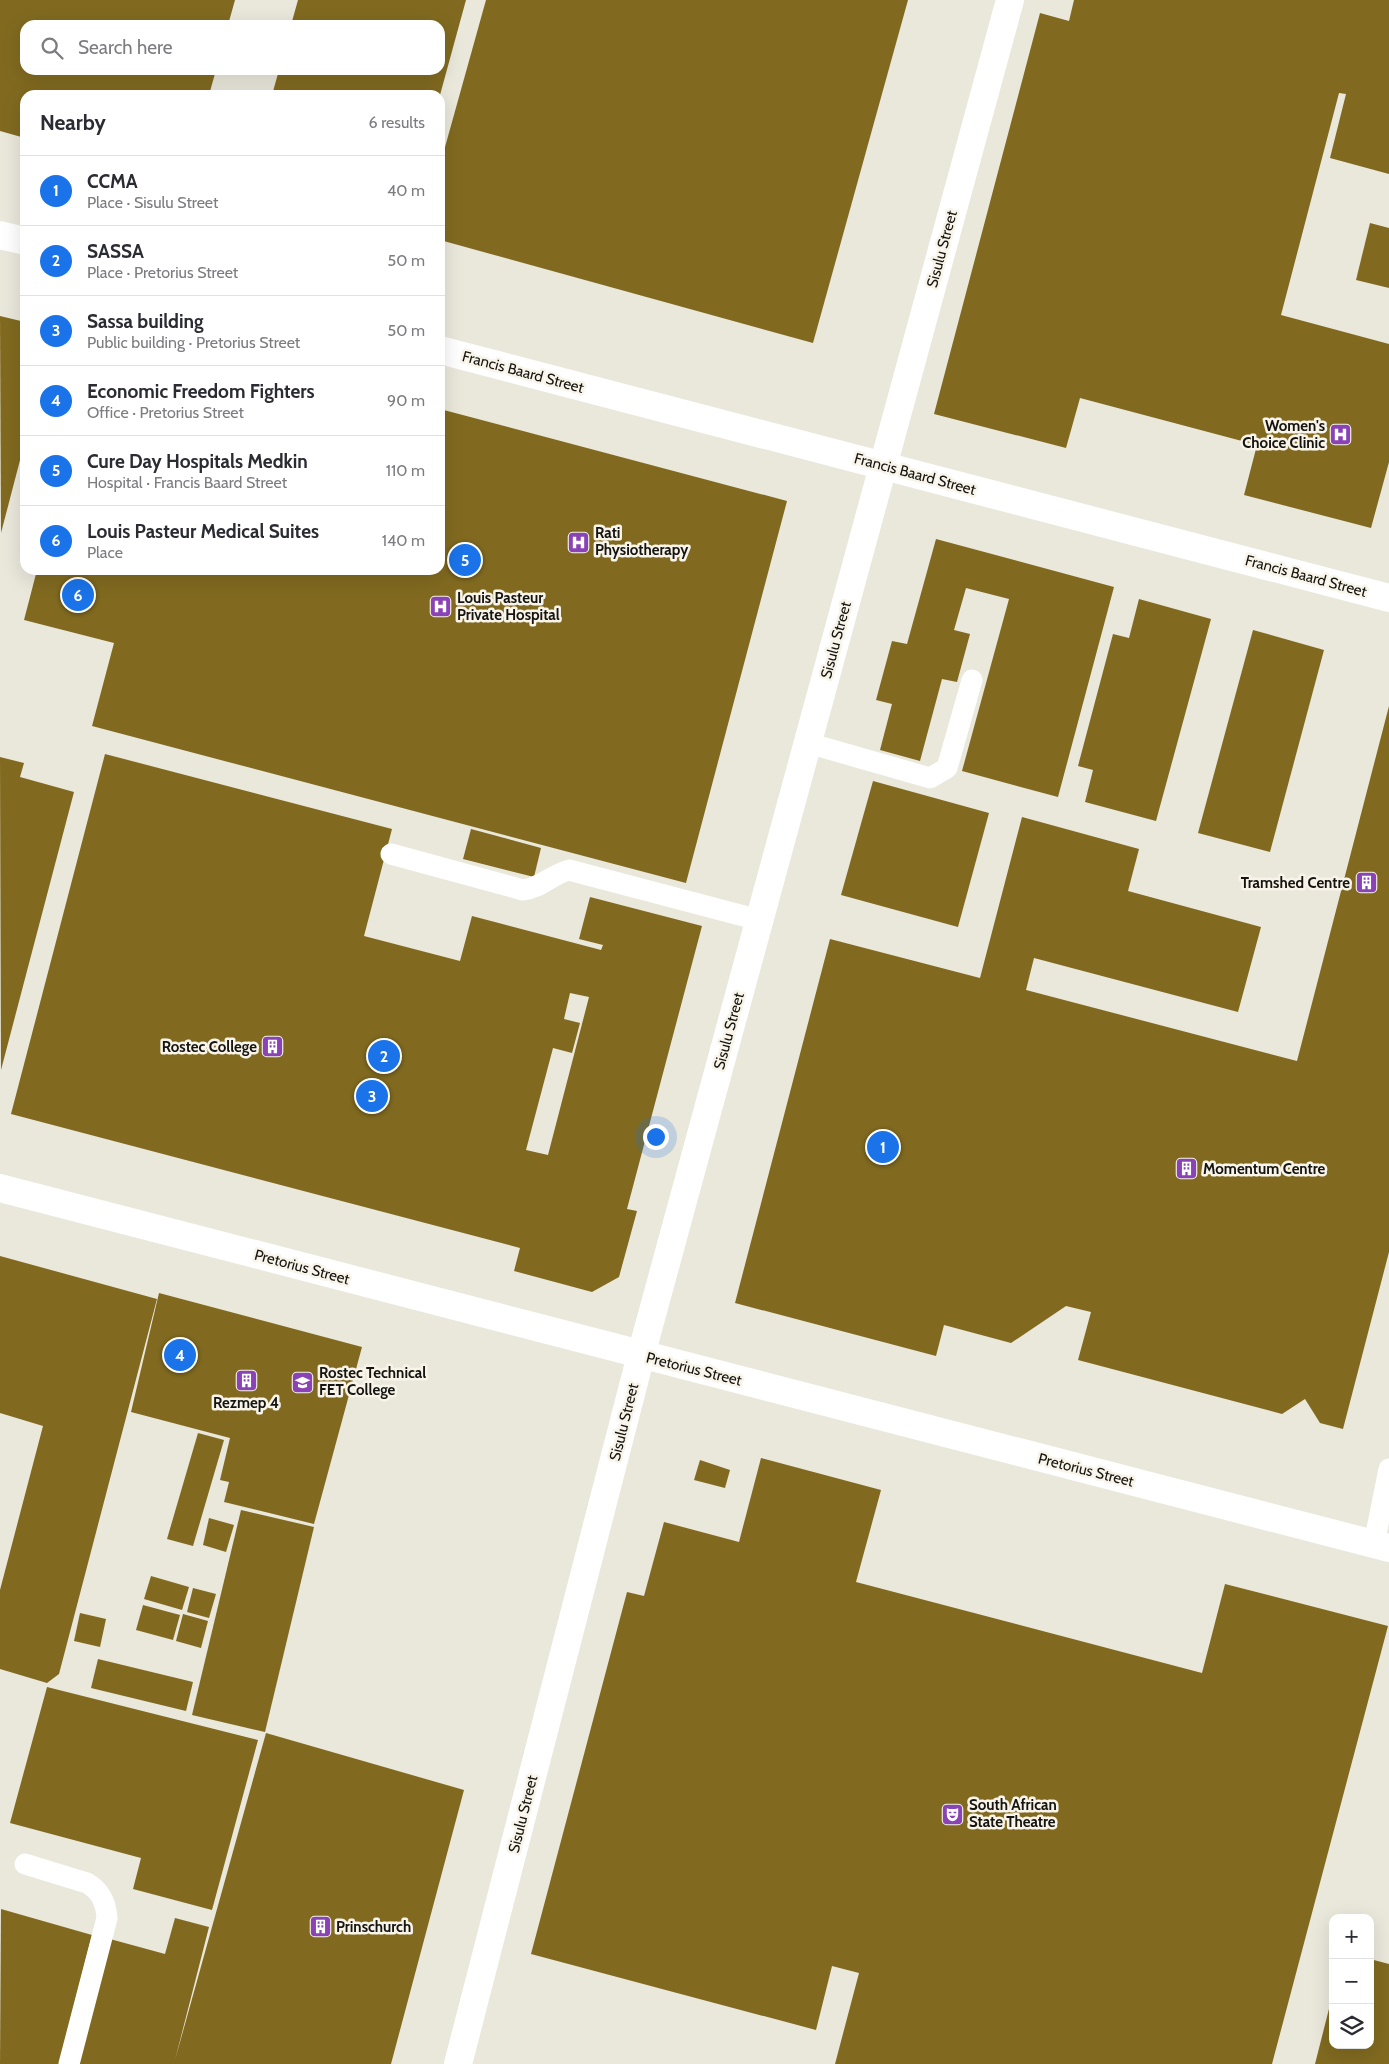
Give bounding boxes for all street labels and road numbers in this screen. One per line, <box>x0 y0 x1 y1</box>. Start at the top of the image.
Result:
street label: Sisulu Street <box>923 208 961 290</box>
street label: Francis Baard Street <box>460 347 586 397</box>
street label: Francis Baard Street <box>852 449 978 499</box>
street label: Francis Baard Street <box>1243 551 1369 601</box>
street label: Sisulu Street <box>817 599 855 681</box>
street label: Sisulu Street <box>710 990 748 1072</box>
street label: Pretorius Street <box>252 1246 352 1288</box>
street label: Pretorius Street <box>644 1348 744 1390</box>
street label: Sisulu Street <box>606 1381 642 1463</box>
street label: Pretorius Street <box>1036 1449 1136 1491</box>
street label: Sisulu Street <box>505 1773 541 1855</box>

